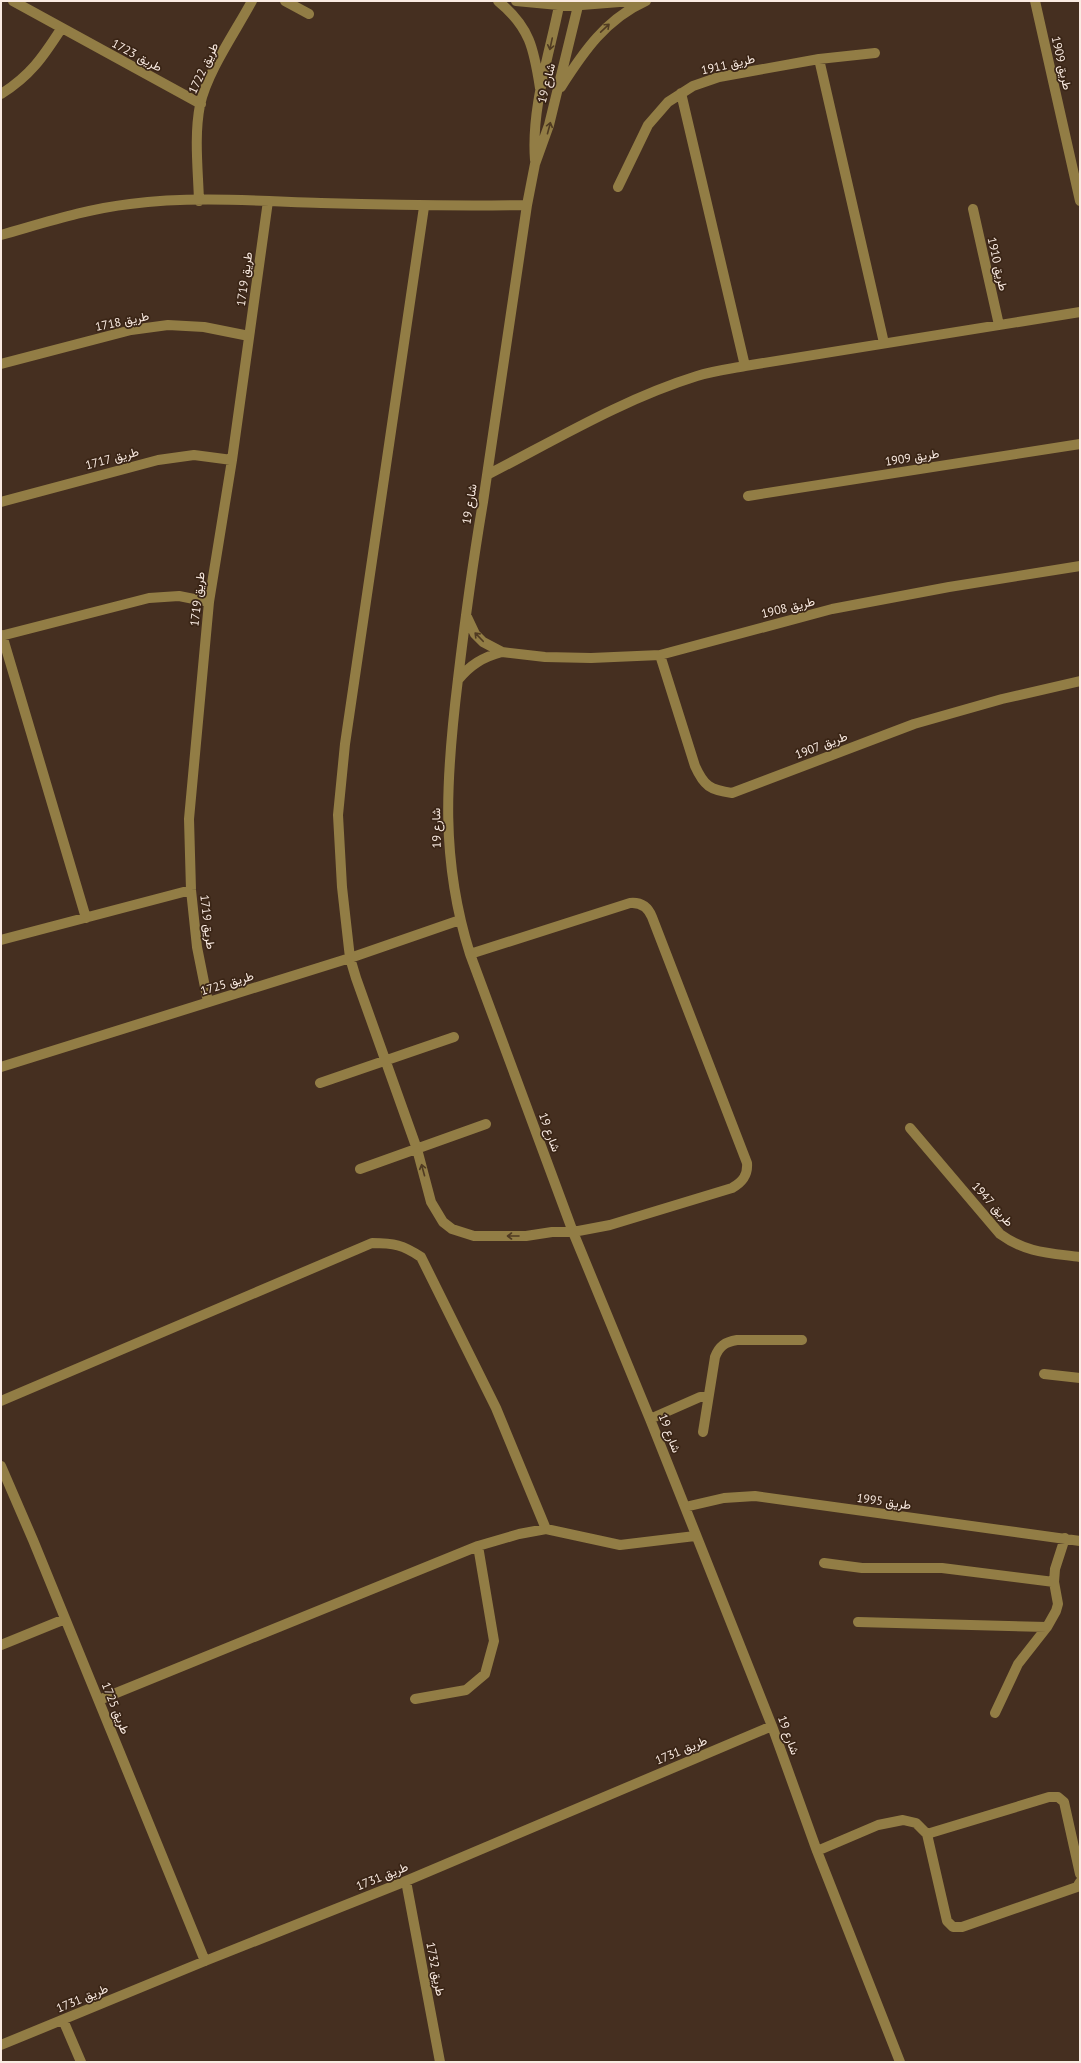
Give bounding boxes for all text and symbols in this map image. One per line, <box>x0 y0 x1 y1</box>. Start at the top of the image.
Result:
one-way arrow <box>599 24 609 33</box>
street label: طريق 1909 <box>1048 35 1076 92</box>
street label: طريق 1723 <box>109 36 165 75</box>
one-way arrow <box>547 37 555 50</box>
street label: طريق 1722 <box>185 40 222 96</box>
street label: طريق 1911 <box>700 50 757 78</box>
street label: شارع 19 <box>534 62 560 105</box>
one-way arrow <box>545 121 553 134</box>
street label: طريق 1910 <box>984 236 1012 293</box>
street label: طريق 1719 <box>233 251 256 307</box>
street label: طريق 1718 <box>94 308 151 335</box>
street label: طريق 1717 <box>84 444 141 473</box>
street label: طريق 1909 <box>884 445 941 470</box>
street label: شارع 19 <box>458 483 482 525</box>
street label: طريق 1719 <box>186 571 209 627</box>
street label: طريق 1908 <box>760 593 817 622</box>
one-way arrow <box>474 632 484 642</box>
street label: طريق 1907 <box>793 728 850 763</box>
street label: شارع 19 <box>428 808 446 848</box>
street label: طريق 1719 <box>196 894 219 950</box>
street label: طريق 1725 <box>199 968 256 999</box>
street label: شارع 19 <box>534 1110 564 1154</box>
one-way arrow <box>418 1164 426 1177</box>
street label: طريق 1947 <box>968 1179 1017 1230</box>
one-way arrow <box>507 1232 520 1240</box>
street label: شارع 19 <box>654 1411 684 1455</box>
street label: طريق 1995 <box>856 1490 912 1513</box>
street label: طريق 1725 <box>98 1680 133 1737</box>
street label: شارع 19 <box>773 1713 803 1757</box>
street label: طريق 1731 <box>653 1732 710 1769</box>
street label: طريق 1731 <box>354 1859 411 1894</box>
street label: طريق 1732 <box>422 1941 449 1998</box>
street label: طريق 1731 <box>54 1980 111 2017</box>

